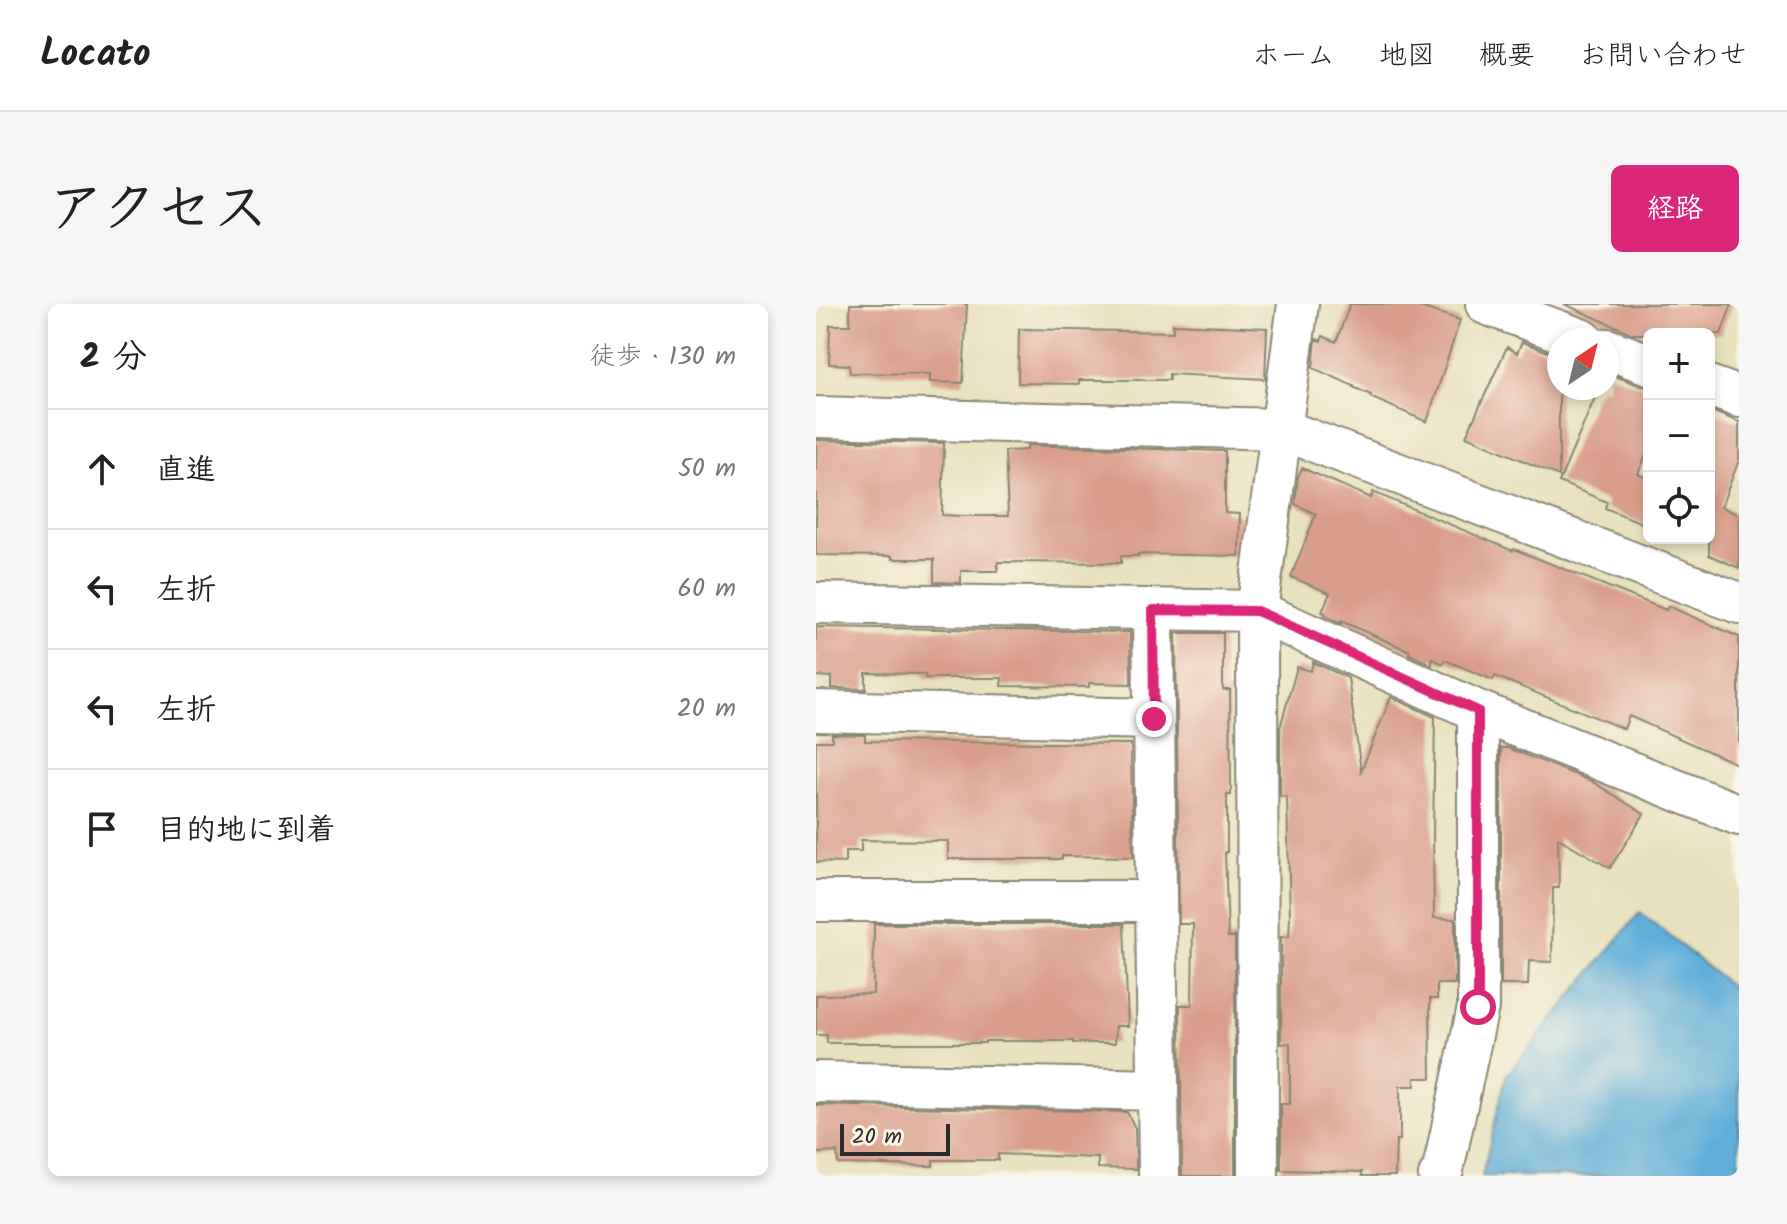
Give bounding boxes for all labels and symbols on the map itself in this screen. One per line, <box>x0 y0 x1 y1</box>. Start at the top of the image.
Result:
north arrow <box>1547 328 1619 400</box>
route end <box>1136 701 1172 737</box>
route start <box>1460 989 1496 1025</box>
scale bar <box>840 1120 950 1156</box>

